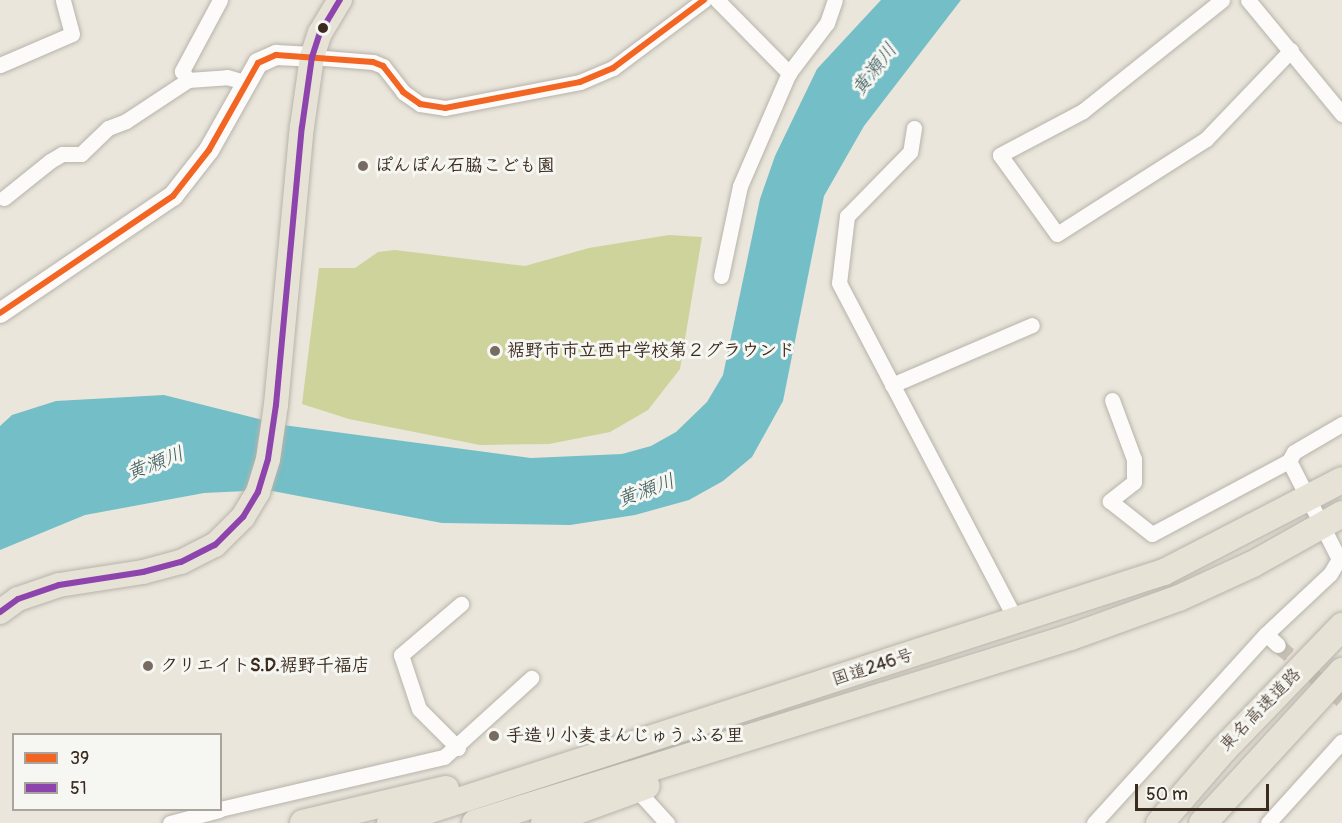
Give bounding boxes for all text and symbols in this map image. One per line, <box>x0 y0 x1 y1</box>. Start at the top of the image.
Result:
unlabelled marker <box>317 22 329 34</box>
water label: 黄瀬川 <box>846 38 902 100</box>
place label: ぽんぽん石脇こども園 <box>375 155 555 177</box>
marker: ぽんぽん石脇こども園 <box>356 159 370 173</box>
place label: 裾野市市立西中学校第２グラウンド <box>507 340 795 362</box>
marker: 裾野市市立西中学校第２グラウンド <box>488 344 502 358</box>
water label: 黄瀬川 <box>123 441 187 485</box>
water label: 黄瀬川 <box>614 468 678 512</box>
street label: 国道246号 <box>829 645 917 691</box>
place label: クリエイトS.D.裾野千福店 <box>160 655 370 677</box>
marker: クリエイトS.D.裾野千福店 <box>141 659 155 673</box>
street label: 東名高速道路 <box>1216 664 1306 756</box>
place label: 手造り小麦まんじゅう ふる里 <box>506 725 744 747</box>
marker: 手造り小麦まんじゅう ふる里 <box>487 729 501 743</box>
legend <box>12 733 222 811</box>
text: 39 <box>70 747 89 770</box>
scale bar <box>1138 772 1272 810</box>
text: 51 <box>70 777 87 800</box>
text: 50 m <box>1146 783 1188 806</box>

